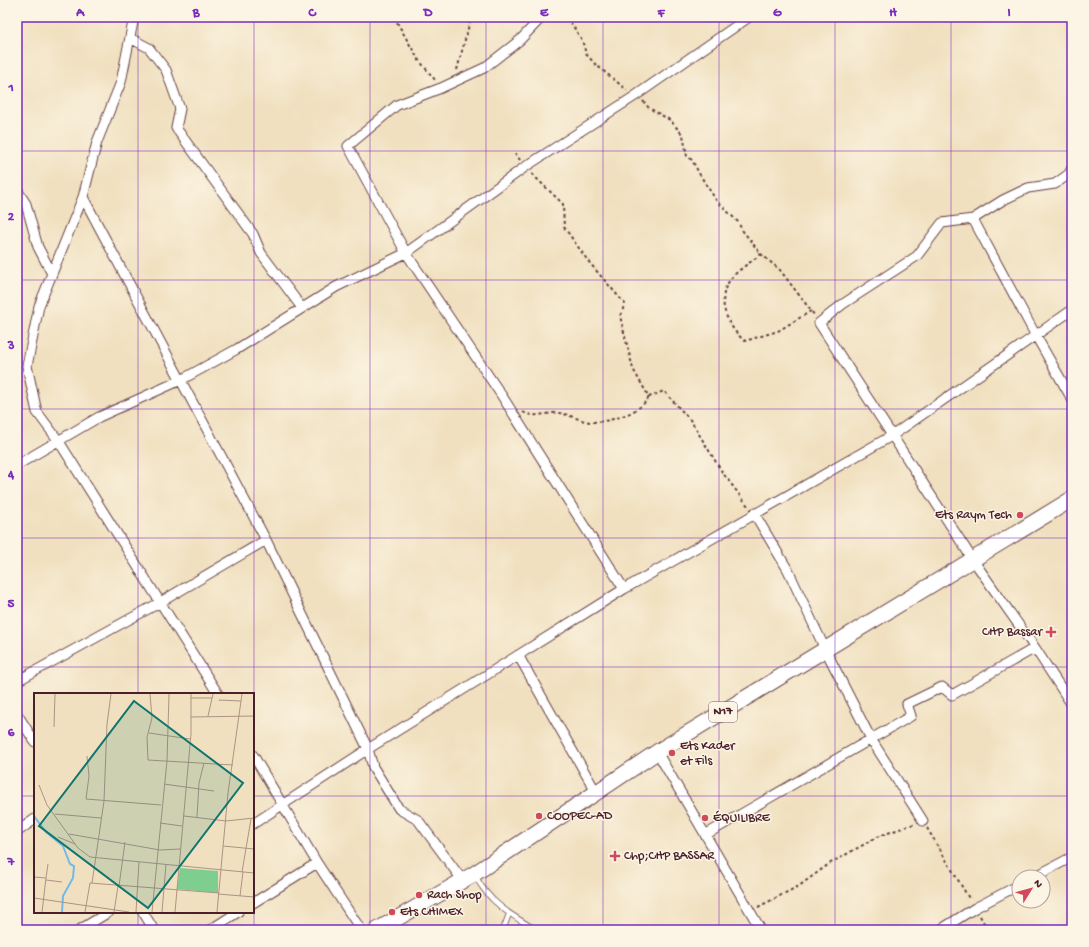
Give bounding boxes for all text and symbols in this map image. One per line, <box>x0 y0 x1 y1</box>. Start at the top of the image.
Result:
text: A <box>75 6 85 21</box>
text: B <box>192 6 201 21</box>
text: C <box>307 6 317 21</box>
text: D <box>423 6 433 21</box>
text: E <box>540 6 549 21</box>
text: F <box>657 6 666 21</box>
text: G <box>773 6 782 21</box>
text: H <box>889 6 897 21</box>
text: I <box>1007 6 1011 21</box>
text: 1 <box>7 81 14 96</box>
text: 2 <box>8 210 15 225</box>
text: 3 <box>7 339 15 354</box>
text: 4 <box>7 468 15 483</box>
place label: Ets Raym Tech <box>935 508 1012 523</box>
marker: Ets Raym Tech <box>1015 510 1025 520</box>
text: 5 <box>8 597 15 612</box>
place label: CHP Bassar <box>982 625 1043 640</box>
marker: CHP Bassar <box>1045 626 1057 638</box>
inset map <box>34 693 254 913</box>
road number: N17 <box>709 702 737 722</box>
text: 6 <box>8 726 15 741</box>
place label: Ets Kader et Fils <box>680 739 736 769</box>
marker: Ets Kader et Fils <box>667 748 677 758</box>
place label: COOPEC-AD <box>547 809 613 824</box>
place label: ÉQUILIBRE <box>713 810 771 826</box>
marker: COOPEC-AD <box>534 811 544 821</box>
marker: ÉQUILIBRE <box>700 813 710 823</box>
place label: Chp;CHP BASSAR <box>624 849 715 864</box>
marker: Chp;CHP BASSAR <box>609 850 621 862</box>
text: 7 <box>7 855 16 870</box>
north arrow <box>1011 869 1051 909</box>
text: N <box>1030 878 1044 891</box>
place label: Rach Shop <box>427 888 482 903</box>
marker: Rach Shop <box>414 890 424 900</box>
place label: Ets CHIMEX <box>400 905 464 920</box>
marker: Ets CHIMEX <box>387 907 397 917</box>

